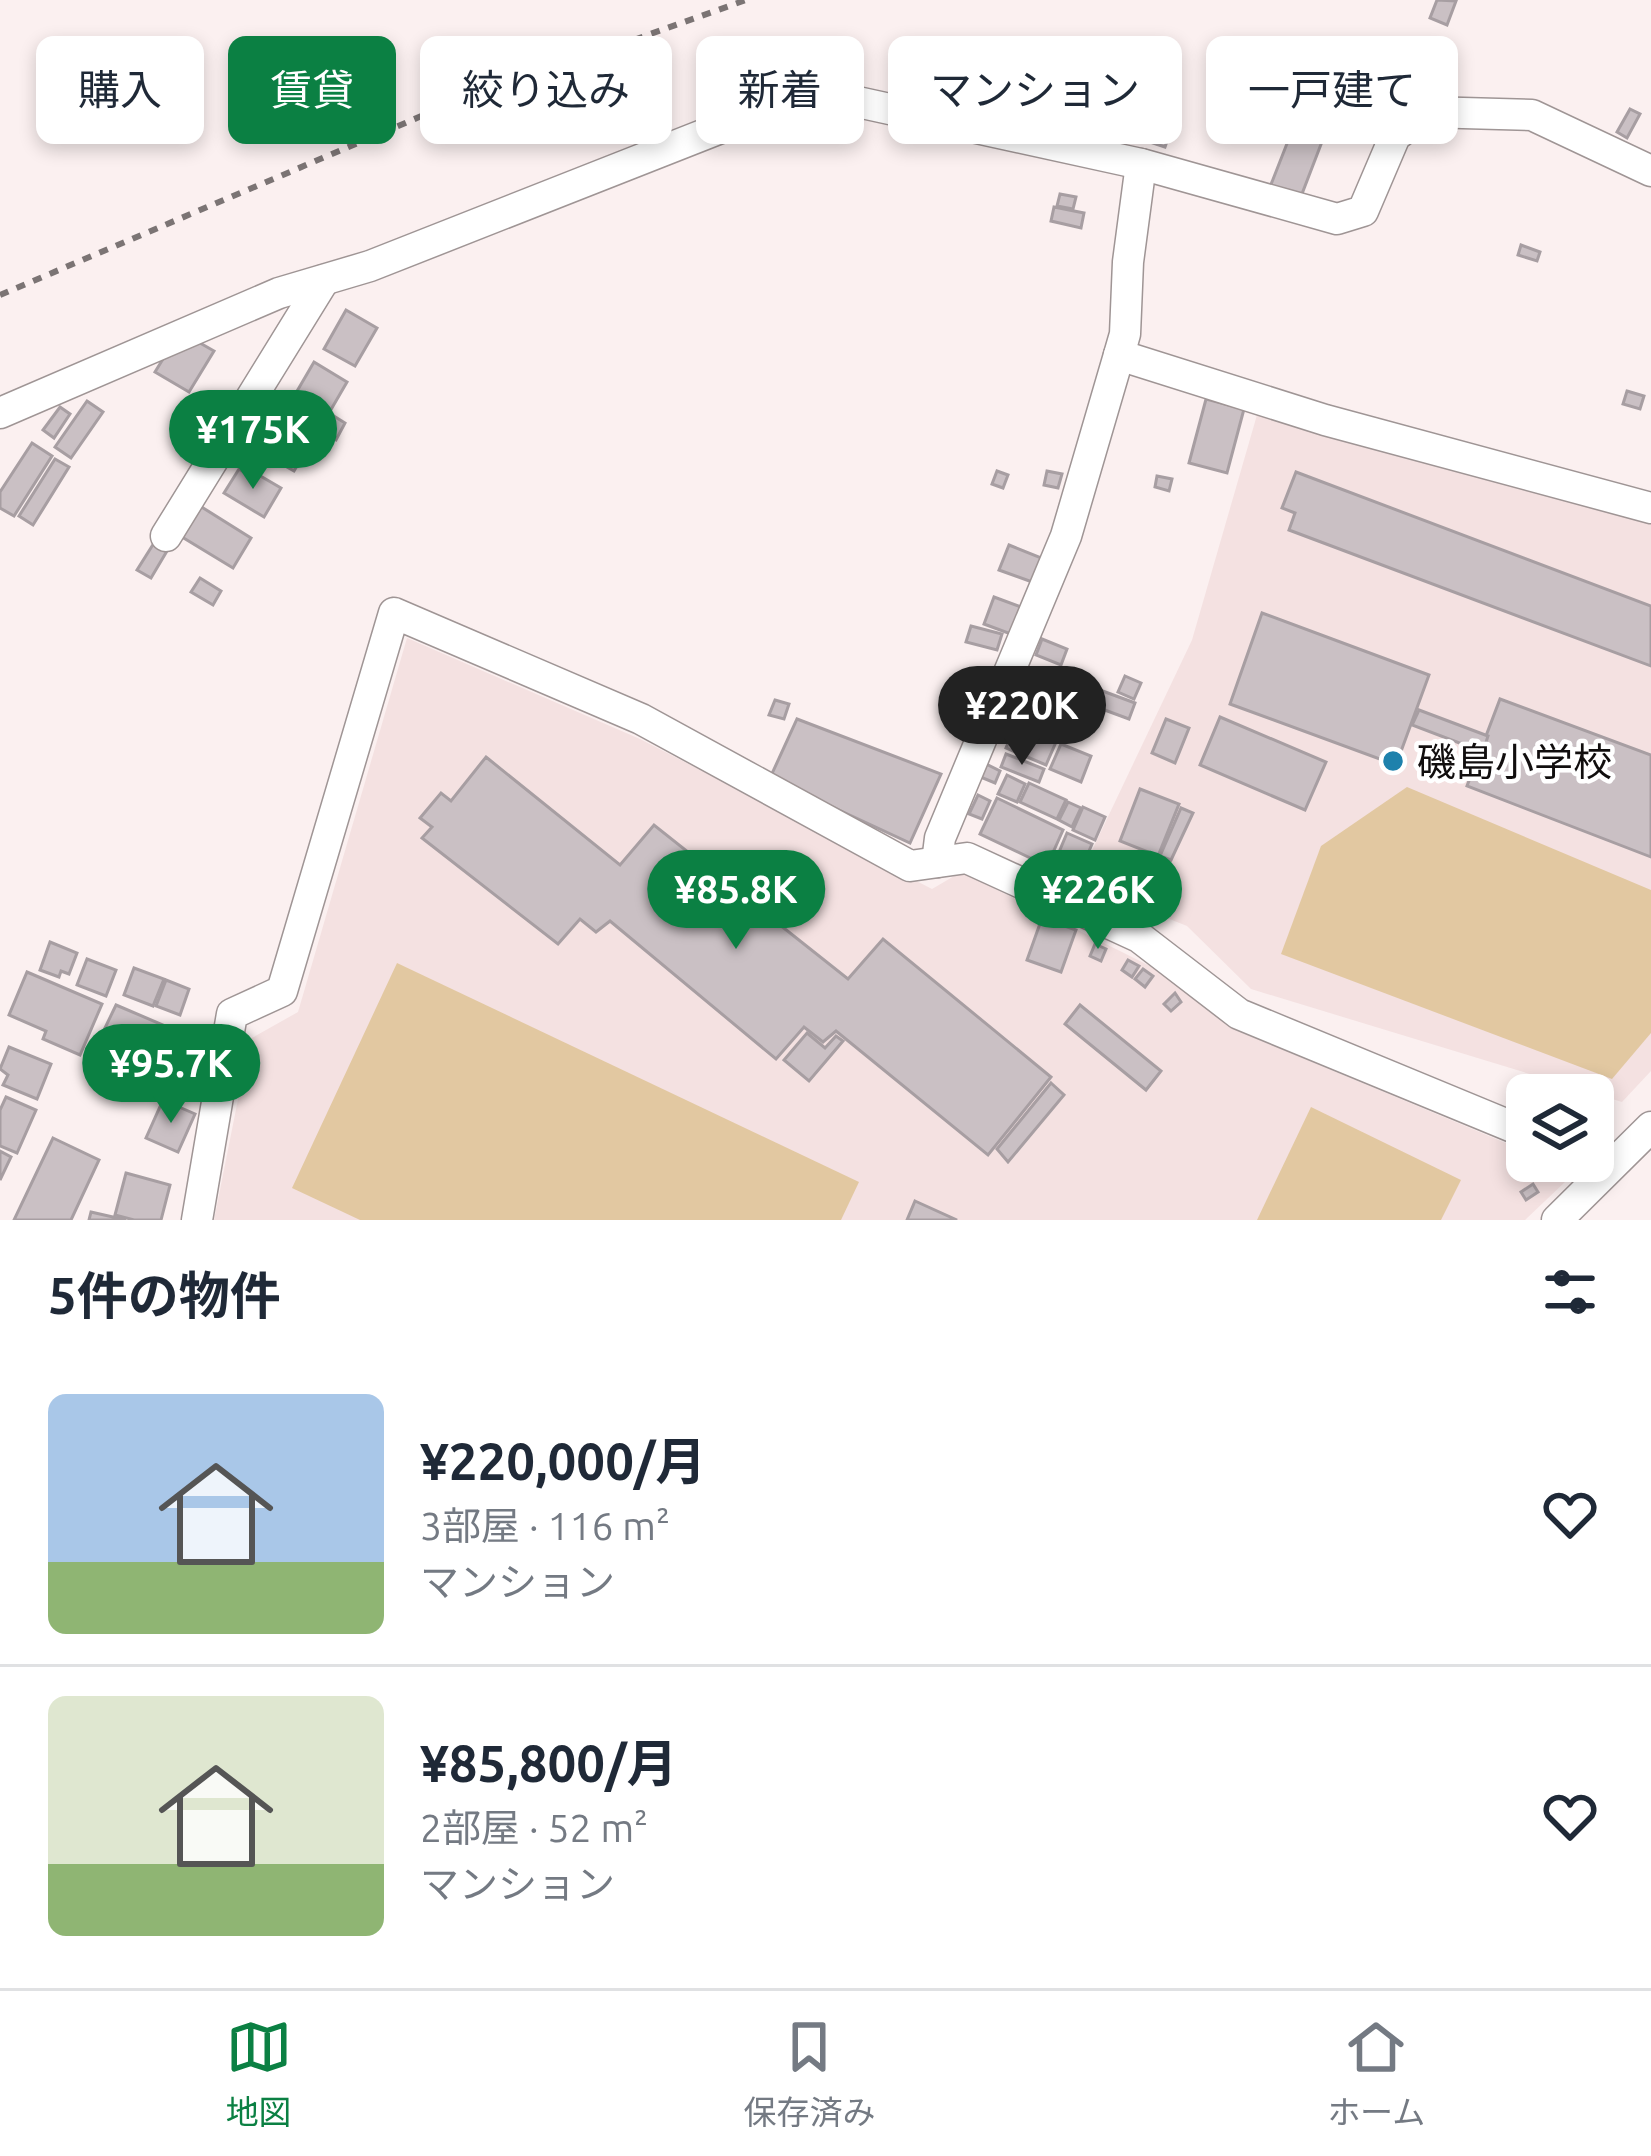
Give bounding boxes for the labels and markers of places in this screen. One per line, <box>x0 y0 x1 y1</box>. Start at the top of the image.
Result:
pin: ¥175K <box>169 390 337 492</box>
pin: ¥220K <box>938 666 1106 768</box>
place label: 磯島小学校 <box>1417 740 1612 783</box>
marker: 磯島小学校 <box>1380 748 1406 774</box>
pin: ¥85.8K <box>638 850 834 952</box>
pin: ¥226K <box>1014 850 1182 952</box>
pin: ¥95.7K <box>73 1024 269 1126</box>

